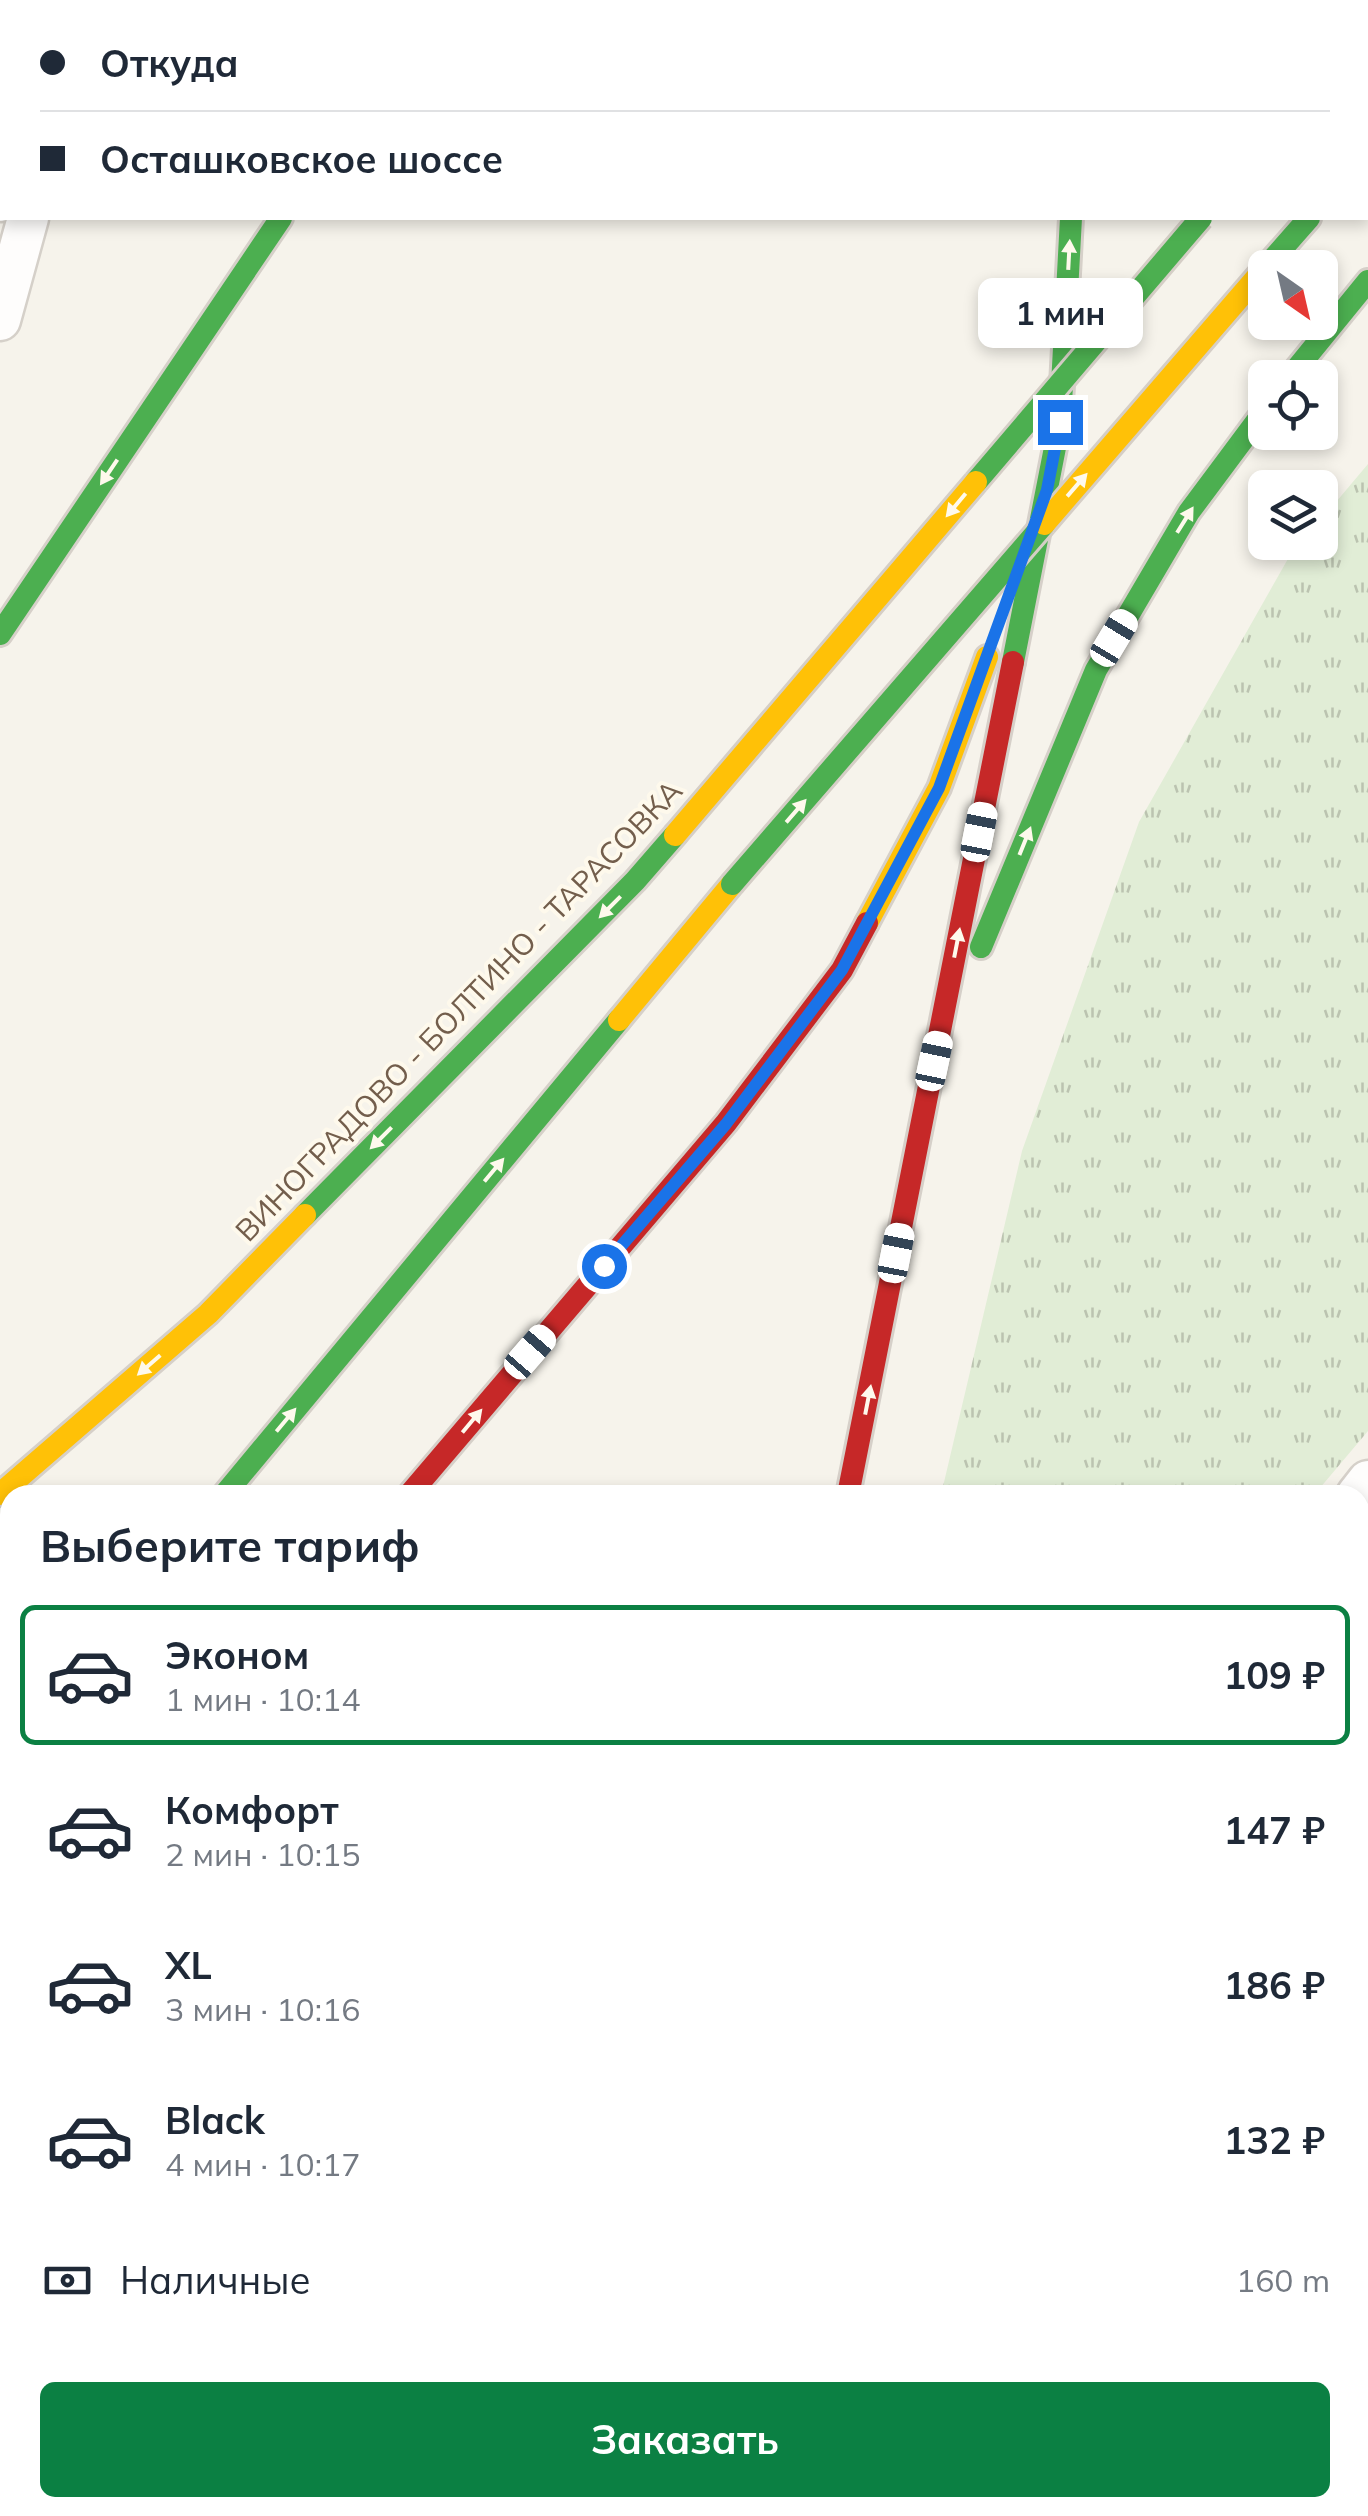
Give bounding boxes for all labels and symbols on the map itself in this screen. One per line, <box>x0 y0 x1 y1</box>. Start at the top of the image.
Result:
one-way arrow <box>1061 238 1077 270</box>
north arrow <box>1248 250 1338 340</box>
callout: 1 мин <box>978 277 1142 347</box>
route end <box>1038 400 1083 445</box>
one-way arrow <box>101 459 119 486</box>
one-way arrow <box>1066 473 1088 498</box>
one-way arrow <box>946 492 968 517</box>
one-way arrow <box>1176 506 1193 534</box>
car <box>1086 605 1142 671</box>
street label: ВИНОГРАДОВО - БОЛТИНО - ТАРАСОВКА <box>227 772 690 1249</box>
one-way arrow <box>785 798 807 823</box>
car <box>959 800 999 864</box>
one-way arrow <box>1017 827 1033 856</box>
one-way arrow <box>598 895 622 918</box>
one-way arrow <box>950 928 966 959</box>
car <box>913 1029 955 1093</box>
one-way arrow <box>370 1126 393 1150</box>
one-way arrow <box>483 1158 504 1183</box>
car <box>876 1221 916 1285</box>
route start <box>582 1244 627 1289</box>
car <box>499 1320 561 1384</box>
one-way arrow <box>136 1354 161 1376</box>
one-way arrow <box>860 1384 876 1415</box>
one-way arrow <box>275 1408 296 1433</box>
one-way arrow <box>460 1409 482 1434</box>

